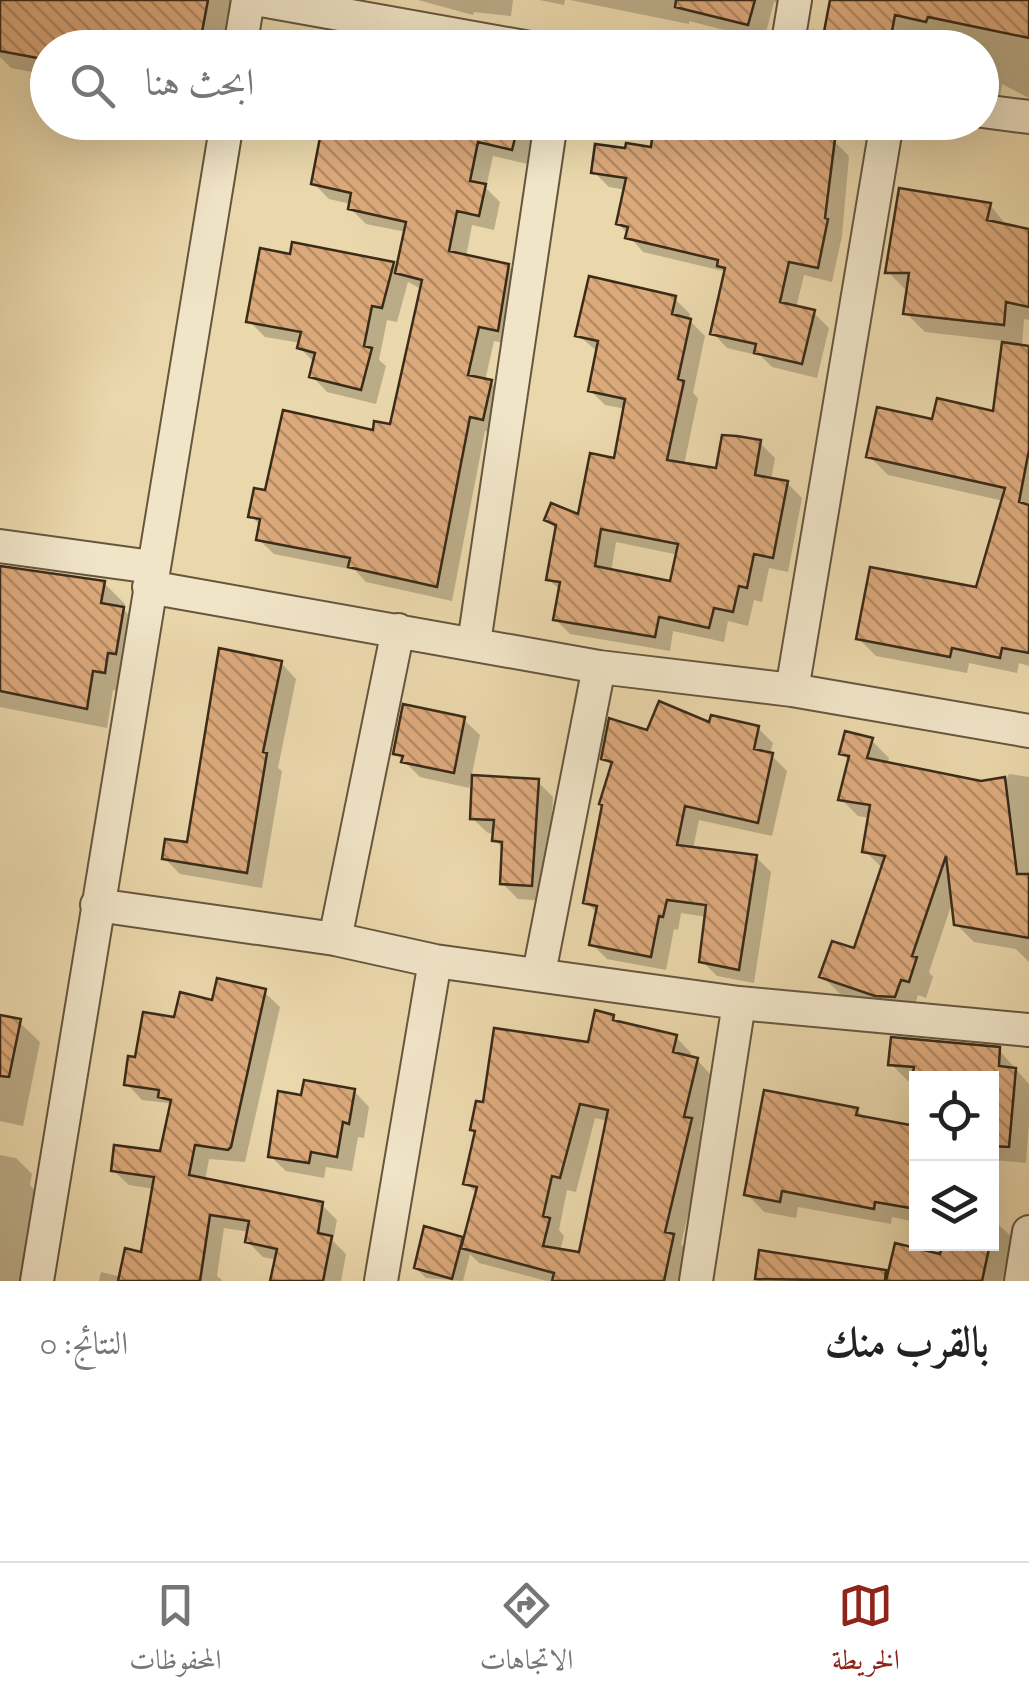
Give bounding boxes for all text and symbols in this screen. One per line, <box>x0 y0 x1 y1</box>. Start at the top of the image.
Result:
search box <box>30 30 999 140</box>
icon: search <box>65 58 120 113</box>
text: ابحث هنا <box>145 59 254 113</box>
map controls <box>909 1071 999 1251</box>
button: locate <box>909 1071 999 1161</box>
button: layers <box>909 1161 999 1251</box>
text: بالقرب منك <box>825 1316 989 1376</box>
text: النتائج: 0 <box>40 1323 128 1369</box>
tab: المحفوظات <box>129 1578 221 1687</box>
tab: الاتجاهات <box>480 1578 573 1687</box>
tab: الخريطة <box>832 1578 900 1687</box>

